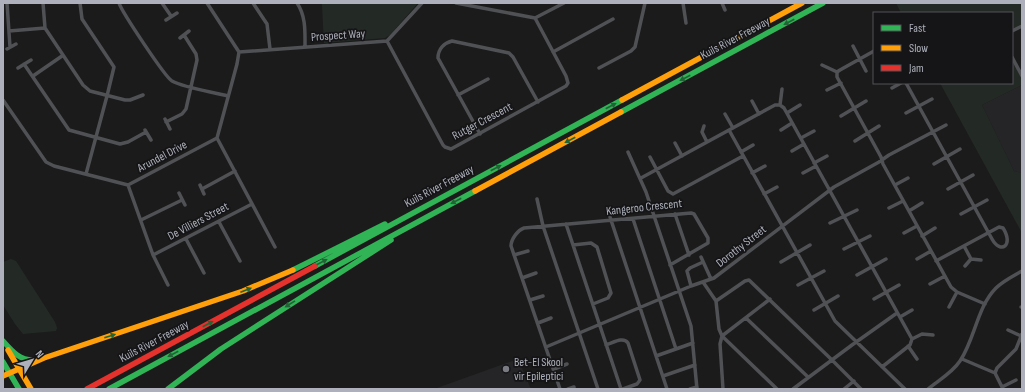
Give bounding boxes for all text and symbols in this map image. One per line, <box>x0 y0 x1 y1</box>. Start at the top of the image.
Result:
legend <box>873 12 1013 84</box>
street label: Kuils River Freeway <box>698 14 773 63</box>
one-way arrow <box>783 18 795 25</box>
text: Fast <box>909 21 926 36</box>
street label: Prospect Way <box>310 26 366 45</box>
text: Slow <box>909 41 928 56</box>
text: Jam <box>908 61 924 76</box>
one-way arrow <box>679 75 691 81</box>
street label: Rutger Crescent <box>450 99 515 143</box>
one-way arrow <box>605 103 616 109</box>
one-way arrow <box>564 136 576 143</box>
street label: Arundel Drive <box>134 137 190 176</box>
street label: Kuils River Freeway <box>402 162 477 211</box>
one-way arrow <box>490 164 502 171</box>
street label: Kangeroo Crescent <box>605 196 683 219</box>
one-way arrow <box>450 198 462 205</box>
street label: De Villiers Street <box>165 199 232 244</box>
street label: Dorothy Street <box>713 222 770 271</box>
one-way arrow <box>316 259 328 266</box>
one-way arrow <box>241 286 253 292</box>
one-way arrow <box>285 300 295 308</box>
street label: Kuils River Freeway <box>117 317 192 366</box>
one-way arrow <box>202 321 214 328</box>
one-way arrow <box>104 333 116 339</box>
north arrow <box>12 340 52 380</box>
text: N <box>33 348 46 361</box>
one-way arrow <box>167 351 179 358</box>
place label: Bet-El Skool vir Epileptici <box>514 355 563 384</box>
marker: Bet-El Skool vir Epileptici <box>501 364 511 374</box>

